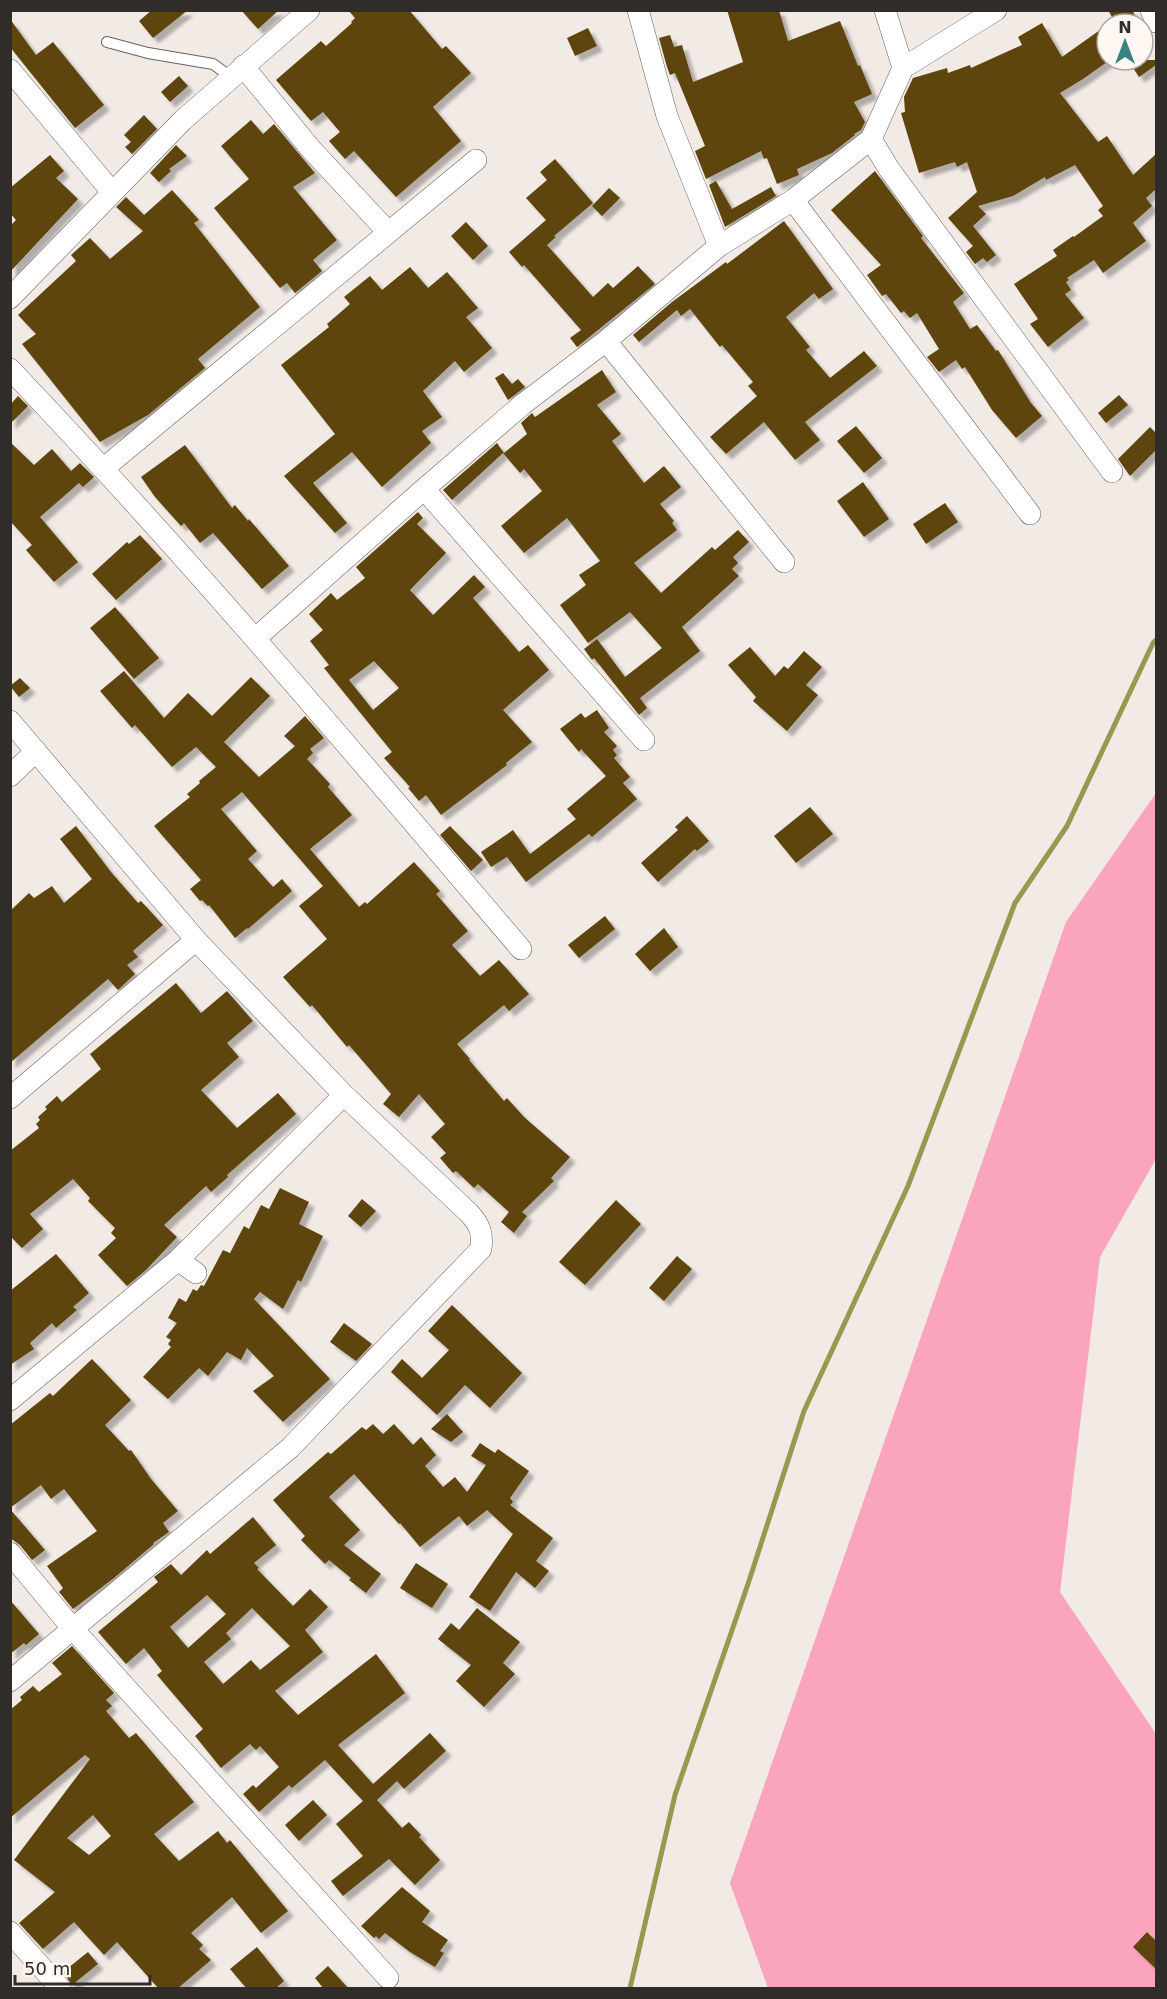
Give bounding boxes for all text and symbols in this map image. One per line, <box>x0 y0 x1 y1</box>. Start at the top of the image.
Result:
north arrow <box>1095 12 1155 72</box>
text: N <box>1118 18 1132 37</box>
scale bar <box>15 1948 150 1986</box>
text: 50 m <box>24 1958 70 1979</box>

